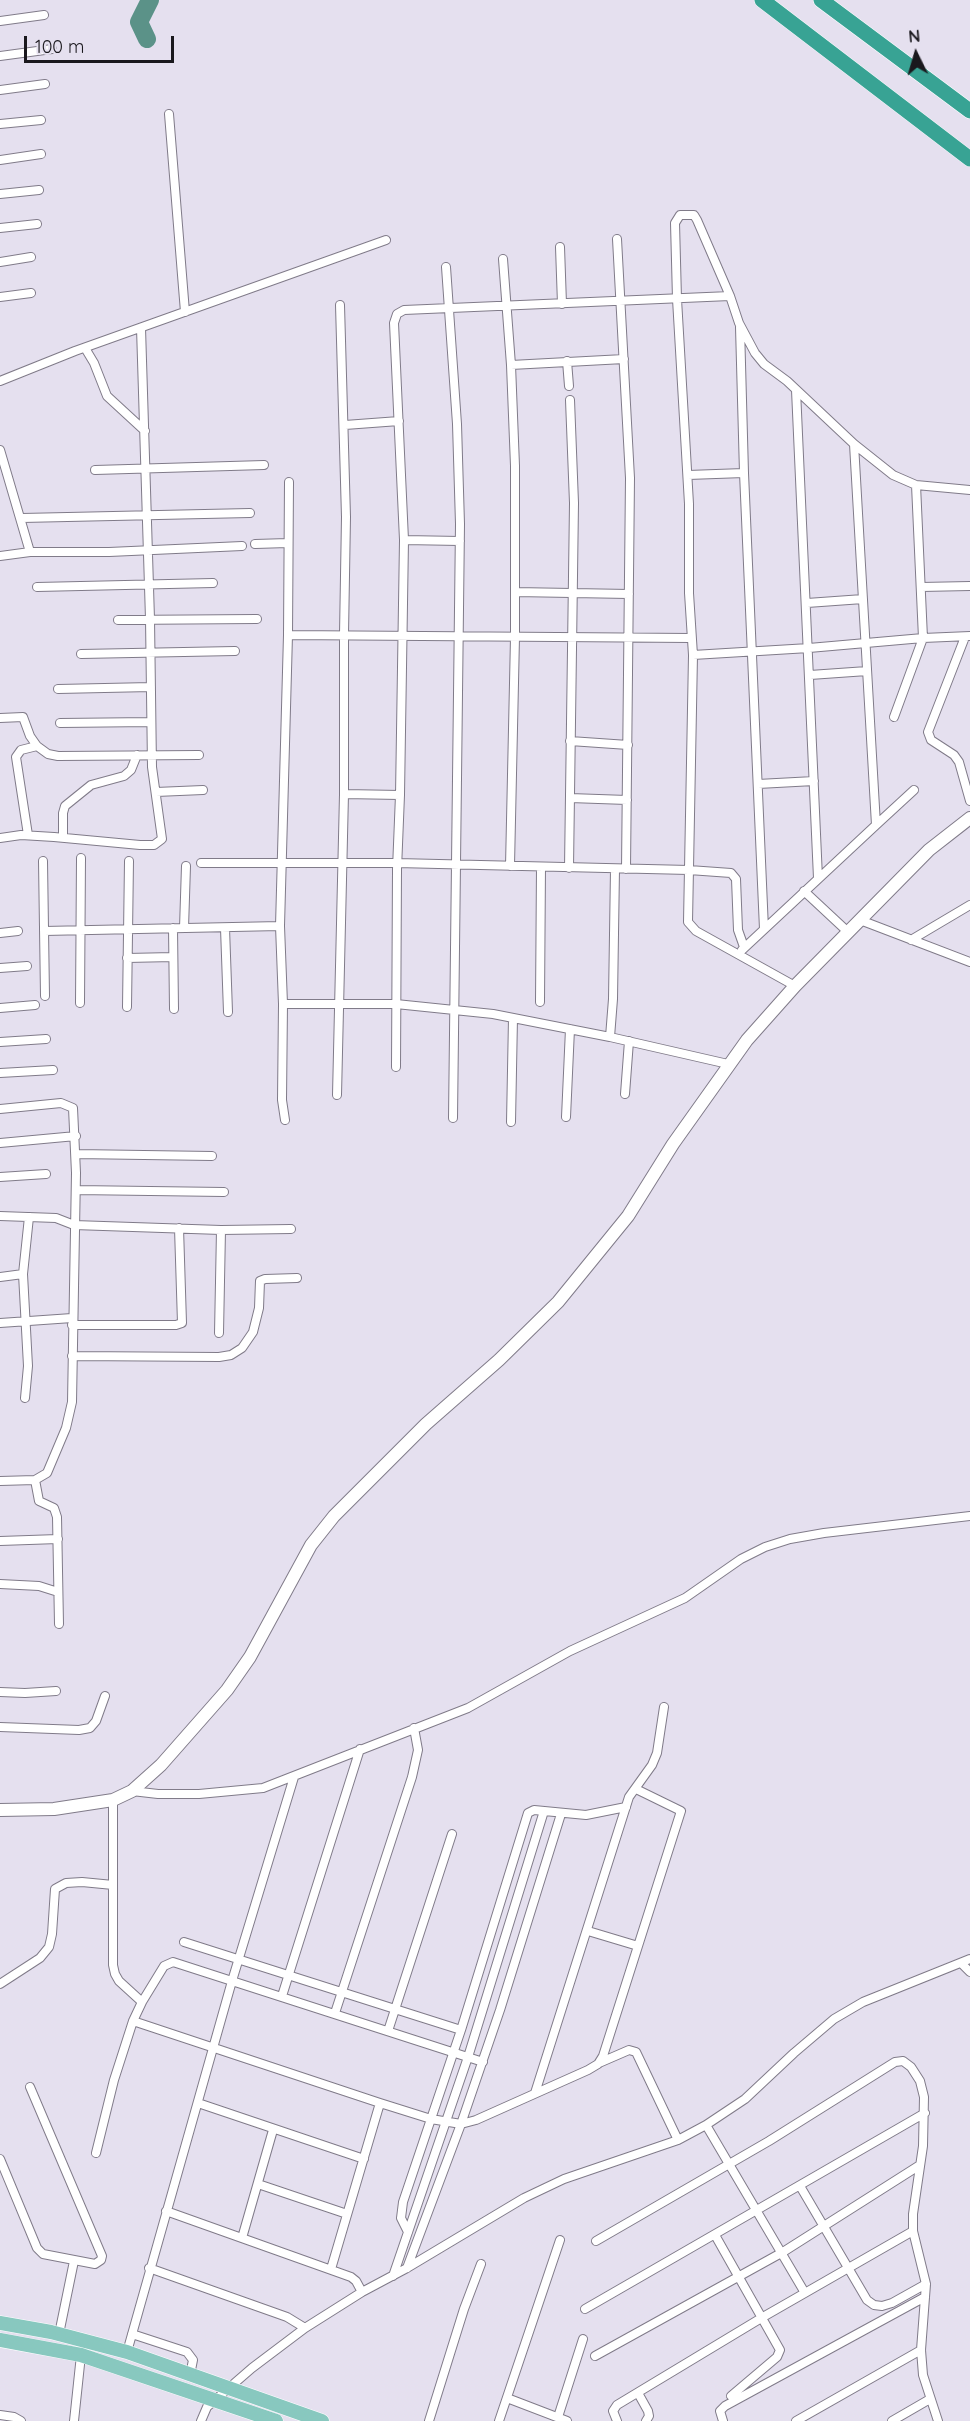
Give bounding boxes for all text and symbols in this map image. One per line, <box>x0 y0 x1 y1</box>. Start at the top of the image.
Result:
scale bar <box>27 24 177 62</box>
north arrow <box>886 24 946 84</box>
text: N <box>908 26 921 47</box>
text: 100 m <box>35 35 84 58</box>

